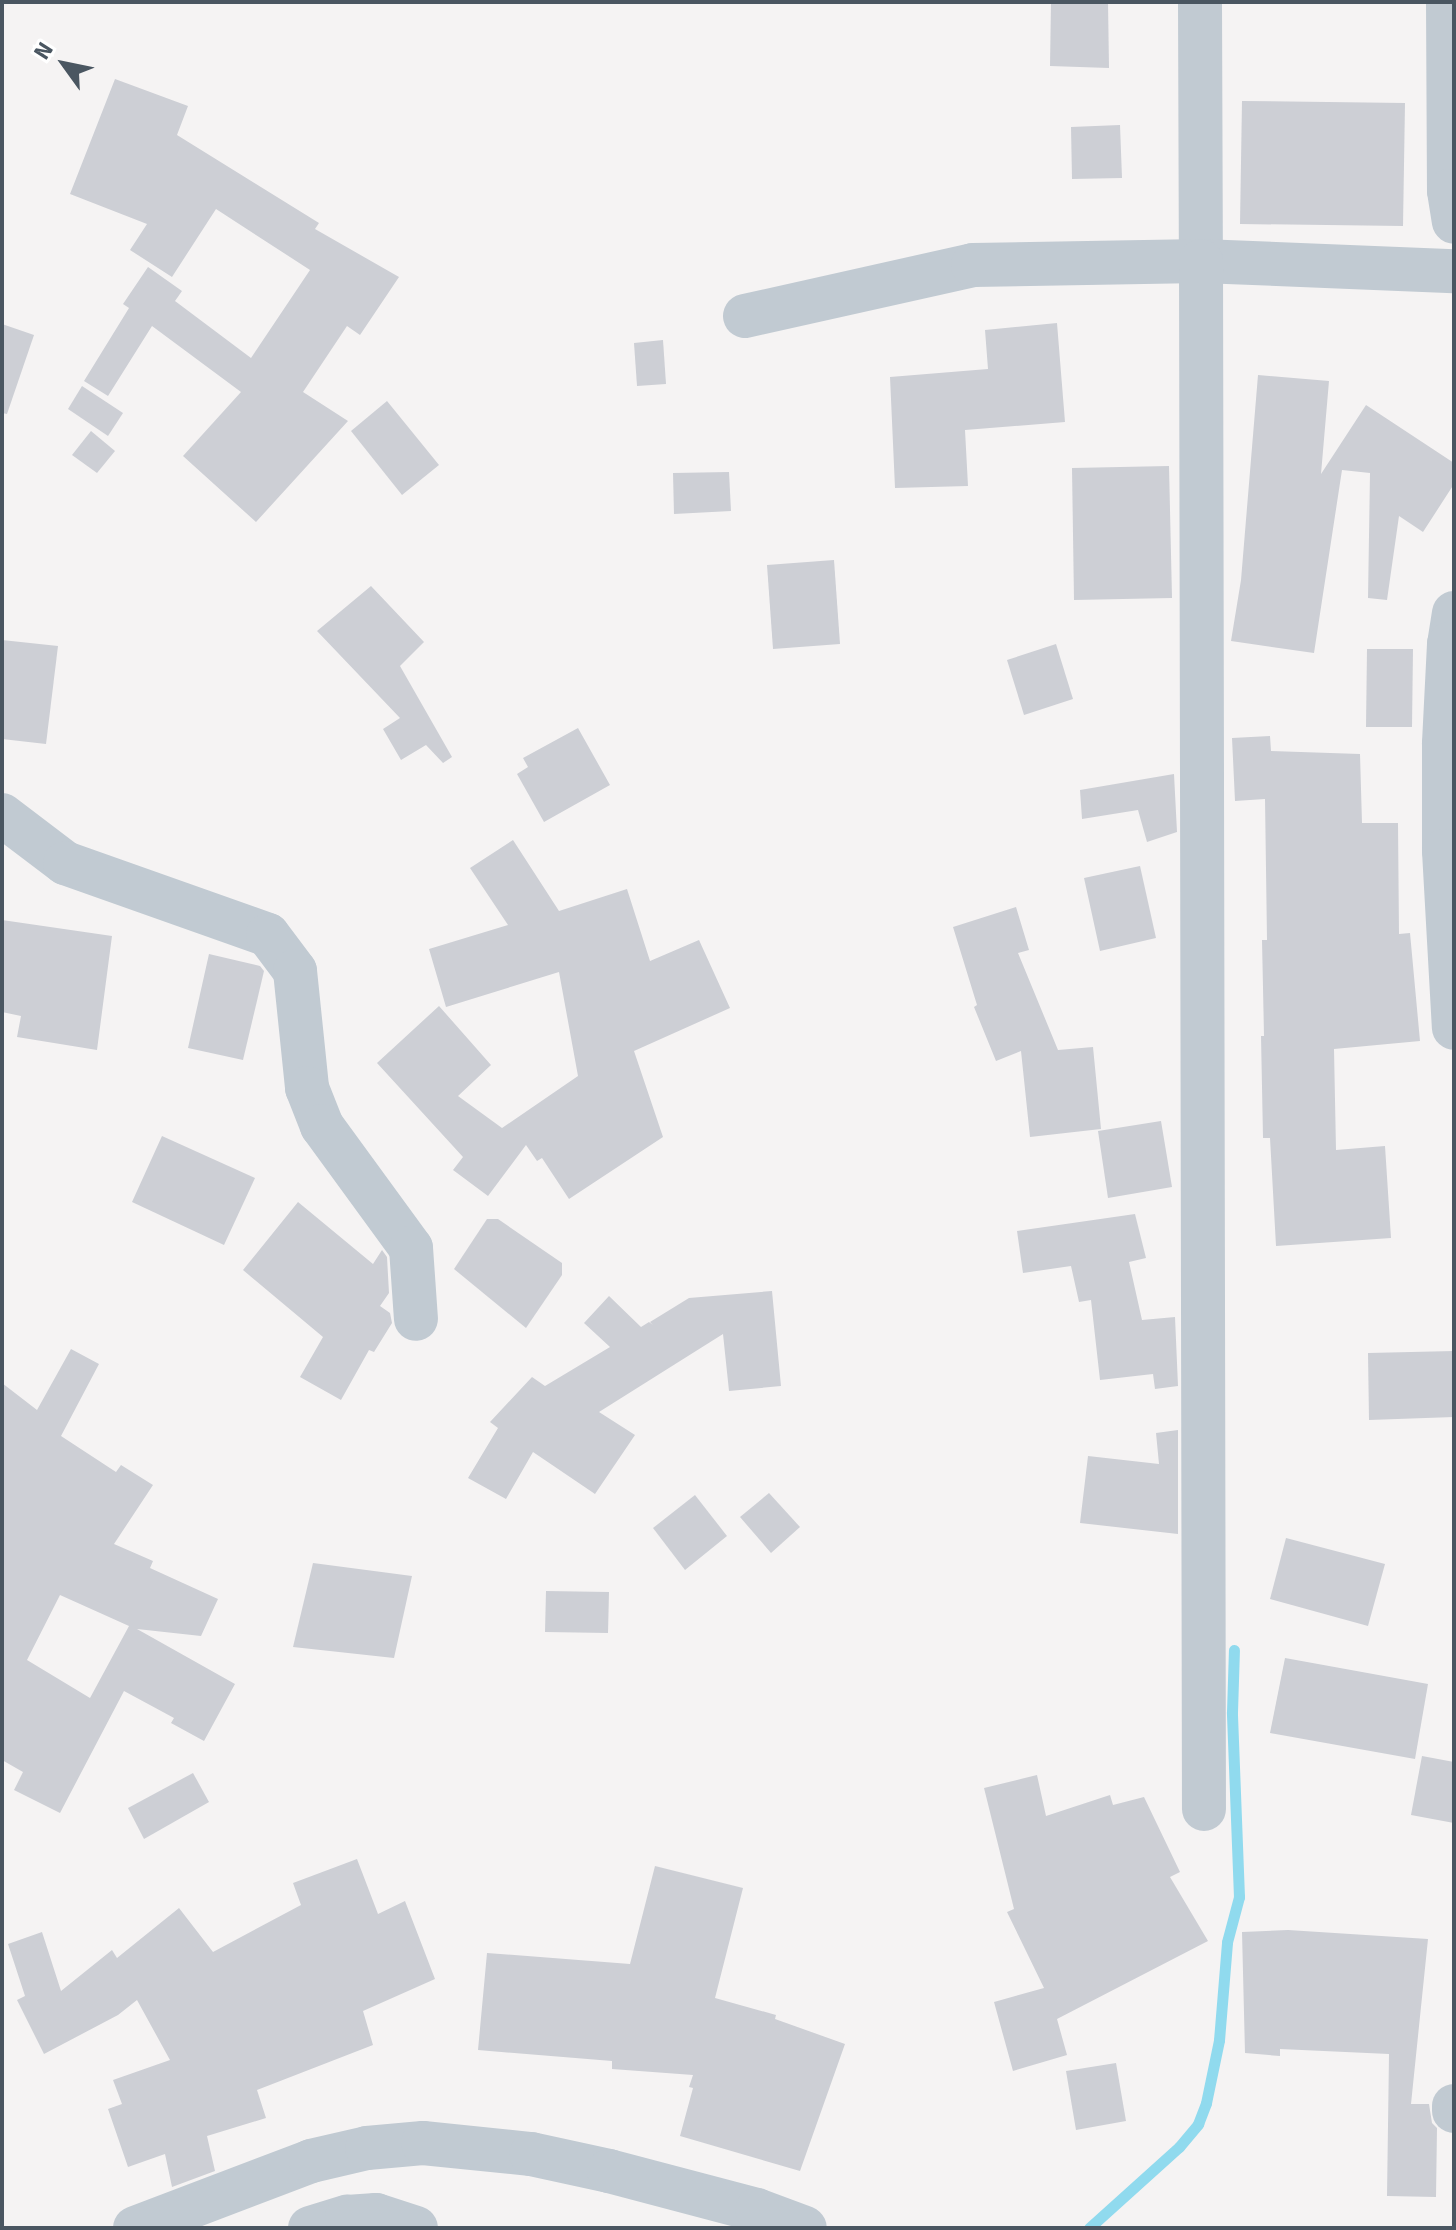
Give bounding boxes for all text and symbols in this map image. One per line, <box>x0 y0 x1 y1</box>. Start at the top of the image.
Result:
north arrow <box>24 24 104 104</box>
text: N <box>28 37 59 64</box>

